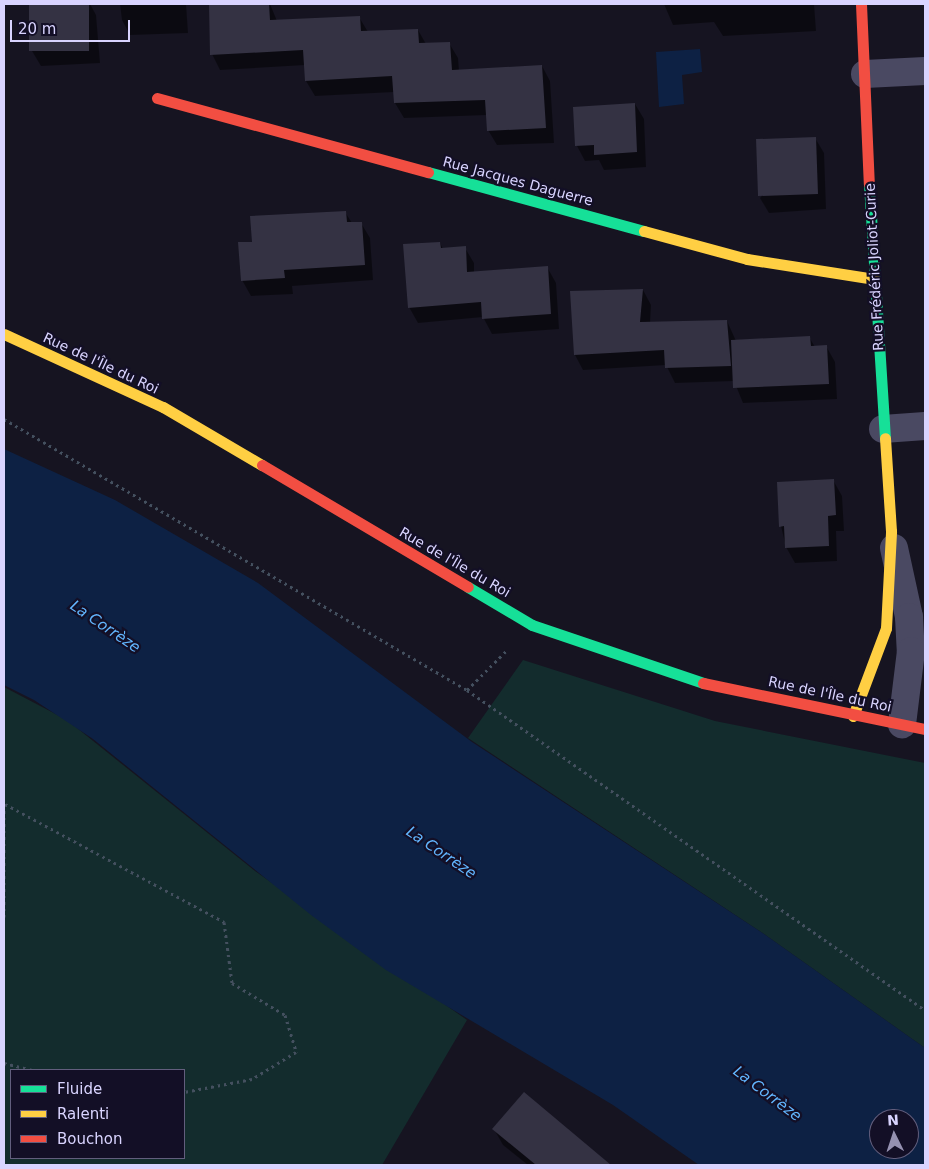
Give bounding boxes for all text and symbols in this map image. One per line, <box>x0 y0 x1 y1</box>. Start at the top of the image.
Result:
scale bar <box>12 10 132 42</box>
text: 20 m <box>18 20 56 38</box>
street label: Rue Jacques Daguerre <box>441 153 595 209</box>
street label: Rue Frédéric Joliot-Curie <box>861 183 887 351</box>
street label: Rue de l'Île du Roi <box>41 329 161 397</box>
street label: Rue de l'Île du Roi <box>396 523 514 601</box>
water label: La Corrèze <box>67 597 143 657</box>
street label: Rue de l'Île du Roi <box>767 673 893 715</box>
water label: La Corrèze <box>403 823 479 883</box>
water label: La Corrèze <box>729 1063 805 1125</box>
legend <box>10 1069 185 1159</box>
text: Fluide <box>57 1080 102 1098</box>
text: Ralenti <box>57 1105 109 1123</box>
north arrow <box>869 1109 919 1159</box>
text: N <box>887 1112 899 1128</box>
text: Bouchon <box>57 1130 122 1148</box>

